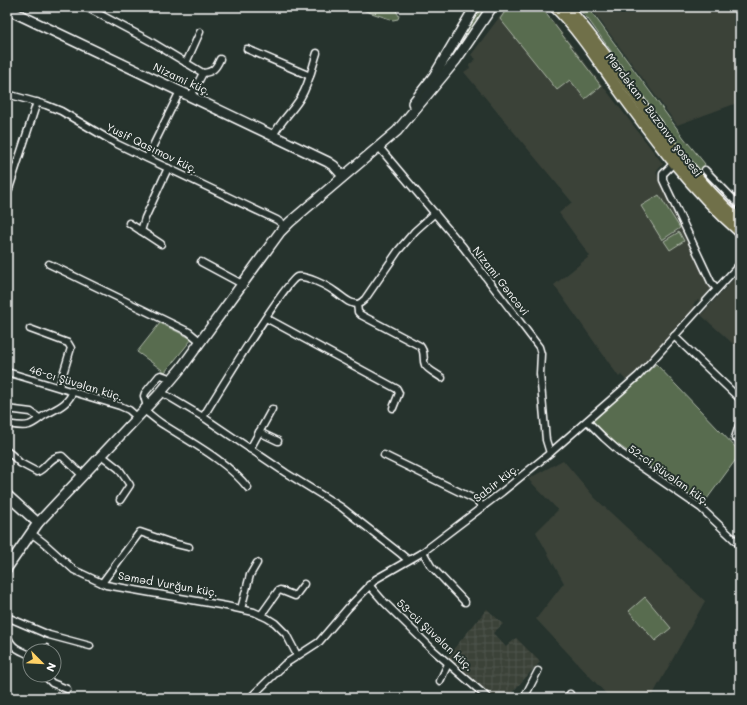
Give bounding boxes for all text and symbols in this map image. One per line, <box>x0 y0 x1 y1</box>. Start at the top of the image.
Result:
street label: Mərdəkan - Buzonva şossesi <box>603 50 706 180</box>
street label: Nizami küç. <box>151 59 213 98</box>
street label: Yusif Qasımov küç. <box>104 119 201 176</box>
street label: Nizami Gəncəvi <box>470 243 533 318</box>
street label: 46-cı Şüvəlan küç. <box>28 361 125 404</box>
street label: 52-ci Şüvəlan küç. <box>626 441 713 508</box>
street label: Sabir küç. <box>470 460 522 505</box>
street label: Səməd Vurğun küç. <box>117 567 219 600</box>
street label: 53-cü Şüvəlan küç. <box>394 595 477 674</box>
north arrow <box>22 643 62 683</box>
text: N <box>43 660 60 674</box>

